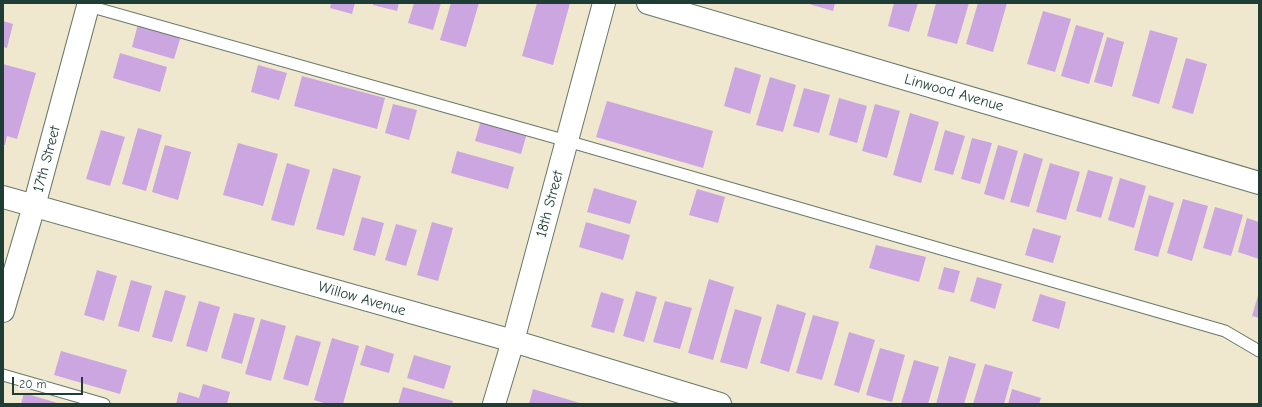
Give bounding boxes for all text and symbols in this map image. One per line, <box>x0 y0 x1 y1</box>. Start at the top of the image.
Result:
street label: Linwood Avenue <box>902 70 1006 116</box>
street label: 17th Street <box>30 124 64 194</box>
street label: 18th Street <box>532 169 568 239</box>
street label: Willow Avenue <box>316 278 408 320</box>
scale bar <box>14 369 85 395</box>
text: 20 m <box>19 377 47 391</box>

